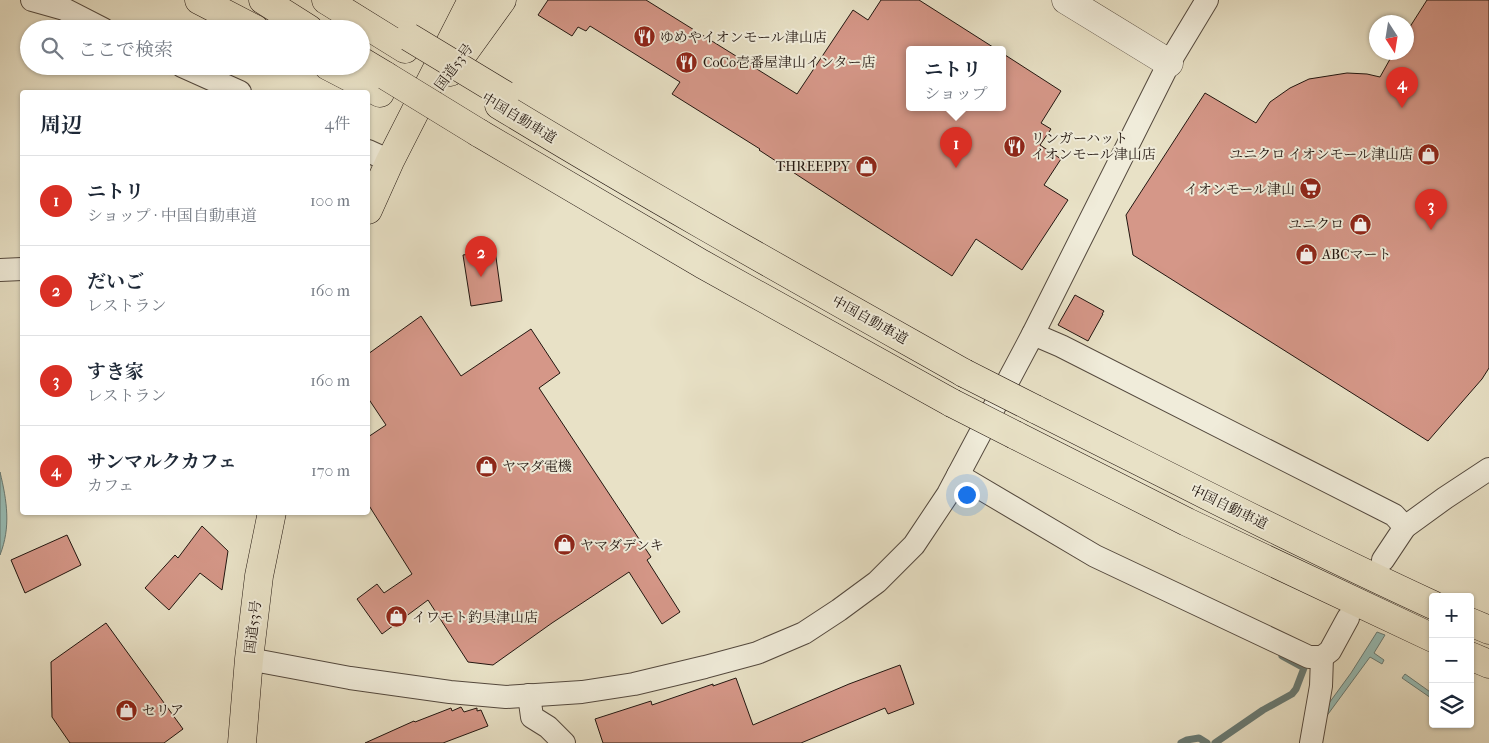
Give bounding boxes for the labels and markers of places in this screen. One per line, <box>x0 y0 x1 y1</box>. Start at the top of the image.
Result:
restaurant icon: ゆめやイオンモール津山店 <box>632 25 656 49</box>
place label: ゆめやイオンモール津山店 <box>660 29 827 46</box>
restaurant icon: CoCo壱番屋津山インター店 <box>675 50 699 74</box>
place label: CoCo壱番屋津山インター店 <box>703 54 876 71</box>
pin: 4 <box>1386 67 1418 108</box>
pin: 1 <box>940 127 972 168</box>
place label: リンガーハット イオンモール津山店 <box>1031 130 1156 163</box>
restaurant icon: リンガーハット イオンモール津山店 <box>1003 134 1027 158</box>
shop icon: ユニクロ イオンモール津山店 <box>1417 142 1441 166</box>
place label: ユニクロ イオンモール津山店 <box>1229 146 1413 163</box>
shop icon: THREEPPY <box>854 154 878 178</box>
place label: THREEPPY <box>776 158 850 175</box>
supermarket icon: イオンモール津山 <box>1299 177 1323 201</box>
place label: イオンモール津山 <box>1184 181 1295 198</box>
pin: 3 <box>1415 189 1447 230</box>
shop icon: ユニクロ <box>1348 212 1372 236</box>
place label: ユニクロ <box>1288 216 1344 233</box>
pin: 2 <box>465 236 497 277</box>
shop icon: ABCマート <box>1294 242 1318 266</box>
place label: ABCマート <box>1321 246 1392 263</box>
shop icon: ヤマダ電機 <box>474 454 498 478</box>
place label: ヤマダ電機 <box>502 458 572 475</box>
shop icon: ヤマダデンキ <box>552 533 576 557</box>
place label: ヤマダデンキ <box>580 537 664 554</box>
shop icon: イワモト釣具津山店 <box>384 605 408 629</box>
place label: イワモト釣具津山店 <box>412 609 538 626</box>
shop icon: セリア <box>114 698 138 722</box>
place label: セリア <box>142 702 184 719</box>

